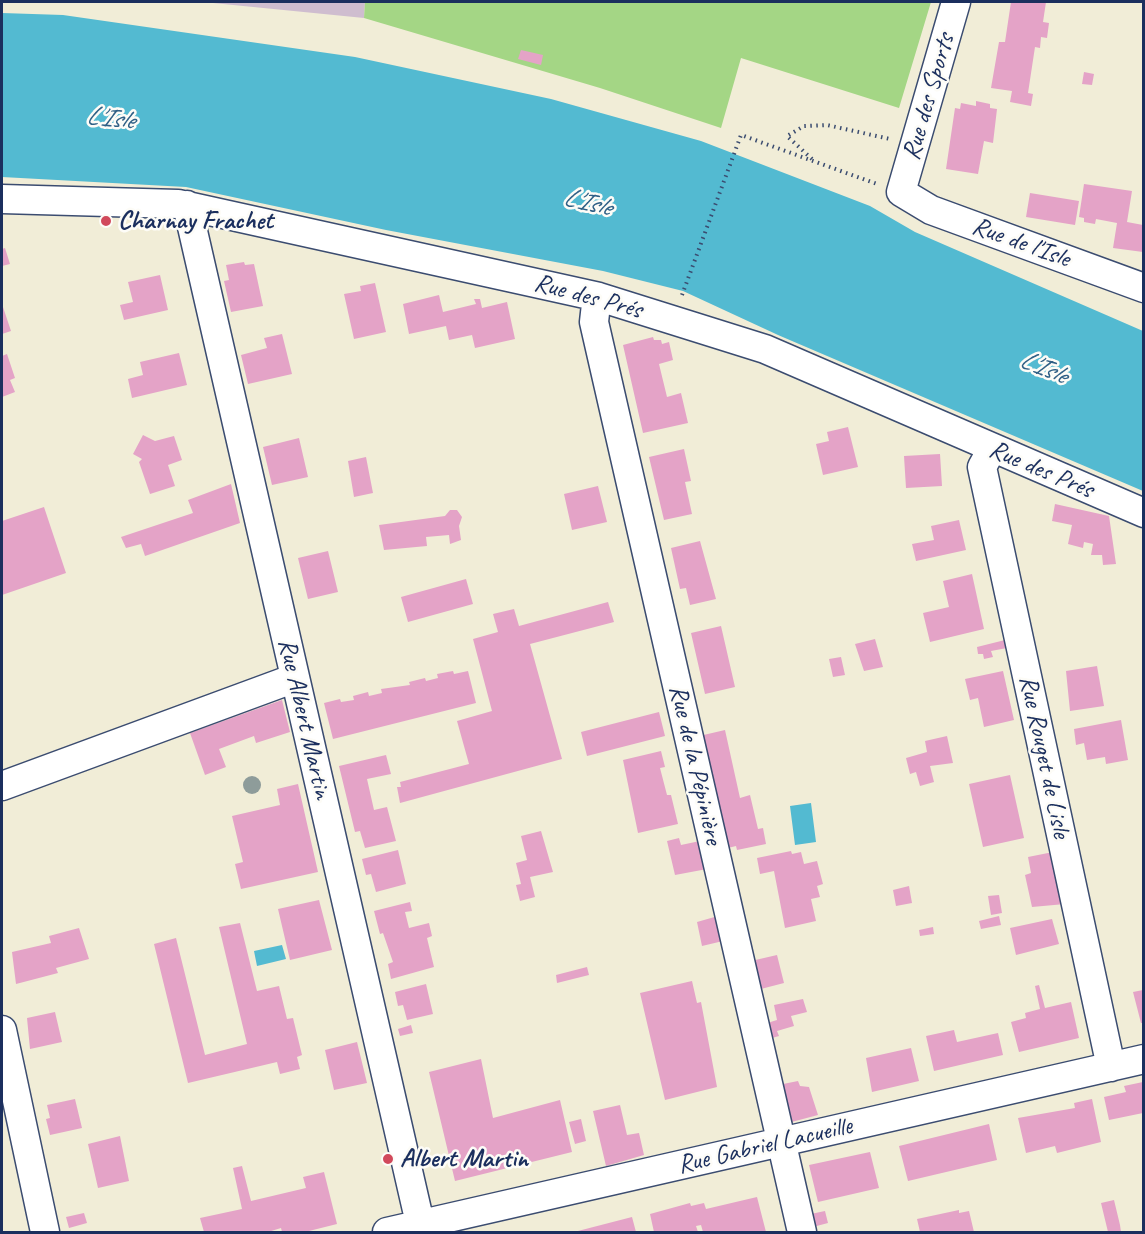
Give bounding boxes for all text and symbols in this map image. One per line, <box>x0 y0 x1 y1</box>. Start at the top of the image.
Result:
street label: Rue des Sports <box>896 30 962 164</box>
water label: L'Isle <box>84 100 136 138</box>
water label: L'Isle <box>560 182 614 224</box>
place label: Charnay Frachet <box>118 205 273 237</box>
street label: Rue de l'Isle <box>968 211 1074 275</box>
marker: Charnay Frachet <box>99 214 113 228</box>
street label: Rue des Prés <box>531 268 645 326</box>
water label: L'Isle <box>1015 344 1071 392</box>
street label: Rue des Prés <box>984 434 1098 506</box>
street label: Rue Albert Martin <box>270 636 338 802</box>
street label: Rue Rouget de Lisle <box>1012 673 1076 841</box>
street label: Rue de la Pépinière <box>662 682 728 848</box>
street label: Rue Gabriel Lacueille <box>675 1111 855 1181</box>
place label: Albert Martin <box>400 1143 528 1175</box>
marker: Albert Martin <box>381 1152 395 1166</box>

